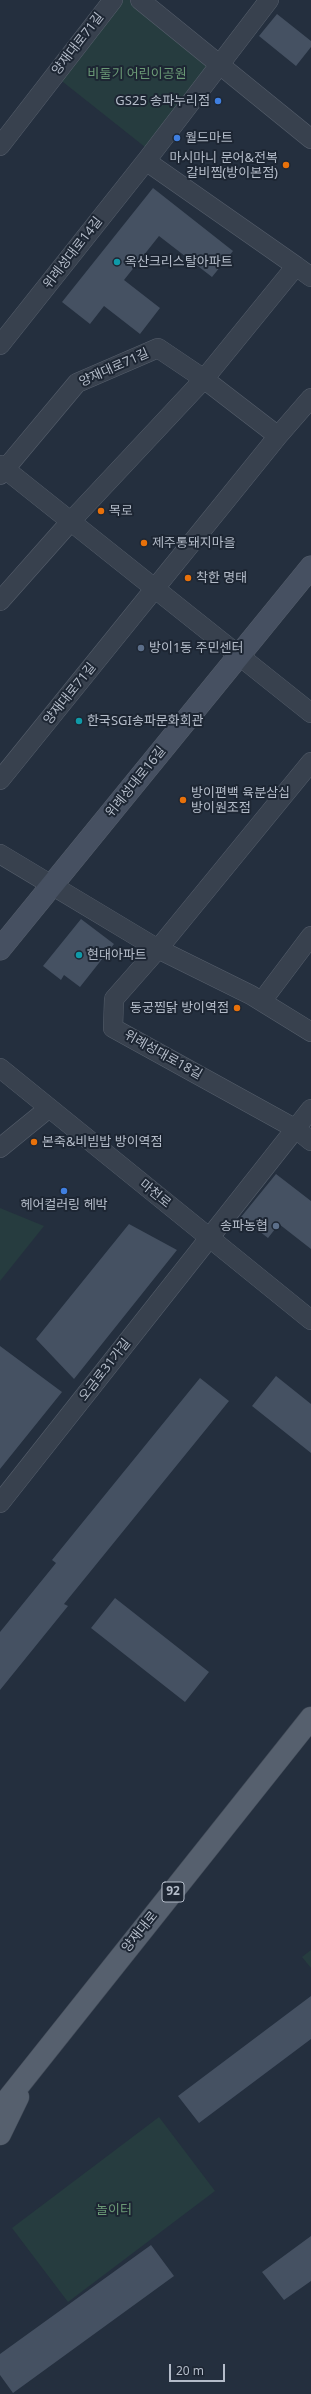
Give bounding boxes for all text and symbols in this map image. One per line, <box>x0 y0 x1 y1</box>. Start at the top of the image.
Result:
street label: 양재대로71길 <box>49 10 107 78</box>
park label: 비둘기 어린이공원 <box>87 66 187 82</box>
place label: GS25 송파누리점 <box>115 93 210 109</box>
marker: GS25 송파누리점 <box>213 96 223 106</box>
place label: 월드마트 <box>185 130 233 146</box>
marker: 월드마트 <box>172 133 182 143</box>
place label: 마시마니 문어&전복 갈비찜(방이본점) <box>169 150 278 181</box>
marker: 마시마니 문어&전복 갈비찜(방이본점) <box>281 160 291 170</box>
street label: 위례성대로14길 <box>40 214 106 292</box>
place label: 옥산크리스탈아파트 <box>125 254 233 270</box>
marker: 옥산크리스탈아파트 <box>112 257 122 267</box>
street label: 양재대로71길 <box>77 346 151 390</box>
place label: 목로 <box>109 503 133 519</box>
marker: 목로 <box>96 506 106 516</box>
place label: 제주통돼지마을 <box>152 535 236 551</box>
marker: 제주통돼지마을 <box>139 538 149 548</box>
place label: 착한 명태 <box>196 570 247 586</box>
marker: 착한 명태 <box>183 573 193 583</box>
place label: 방이1동 주민센터 <box>149 640 244 656</box>
marker: 방이1동 주민센터 <box>136 643 146 653</box>
street label: 양재대로71길 <box>40 660 100 728</box>
place label: 한국SGI송파문화회관 <box>87 713 204 729</box>
marker: 한국SGI송파문화회관 <box>74 716 84 726</box>
street label: 위례성대로16길 <box>103 743 169 821</box>
place label: 방이편백 육분삼십 방이원조점 <box>191 785 290 816</box>
marker: 방이편백 육분삼십 방이원조점 <box>178 795 188 805</box>
place label: 현대아파트 <box>87 947 147 963</box>
marker: 현대아파트 <box>74 950 84 960</box>
place label: 동궁찜닭 방이역점 <box>130 1000 229 1016</box>
marker: 동궁찜닭 방이역점 <box>232 1003 242 1013</box>
street label: 위례성대로18길 <box>121 1027 205 1083</box>
place label: 본죽&비빔밥 방이역점 <box>42 1134 163 1150</box>
marker: 본죽&비빔밥 방이역점 <box>29 1137 39 1147</box>
street label: 마천로 <box>136 1177 174 1211</box>
marker: 헤어컬러링 헤박 <box>59 1186 69 1196</box>
place label: 헤어컬러링 헤박 <box>20 1197 108 1213</box>
place label: 송파농협 <box>220 1218 268 1234</box>
marker: 송파농협 <box>271 1221 281 1231</box>
street label: 오금로31가길 <box>76 1336 134 1404</box>
road number: 92 <box>162 1882 184 1902</box>
street label: 양재대로 <box>119 1909 161 1955</box>
park label: 놀이터 <box>96 2202 132 2218</box>
scale bar <box>171 2356 227 2382</box>
text: 20 m <box>176 2362 204 2379</box>

